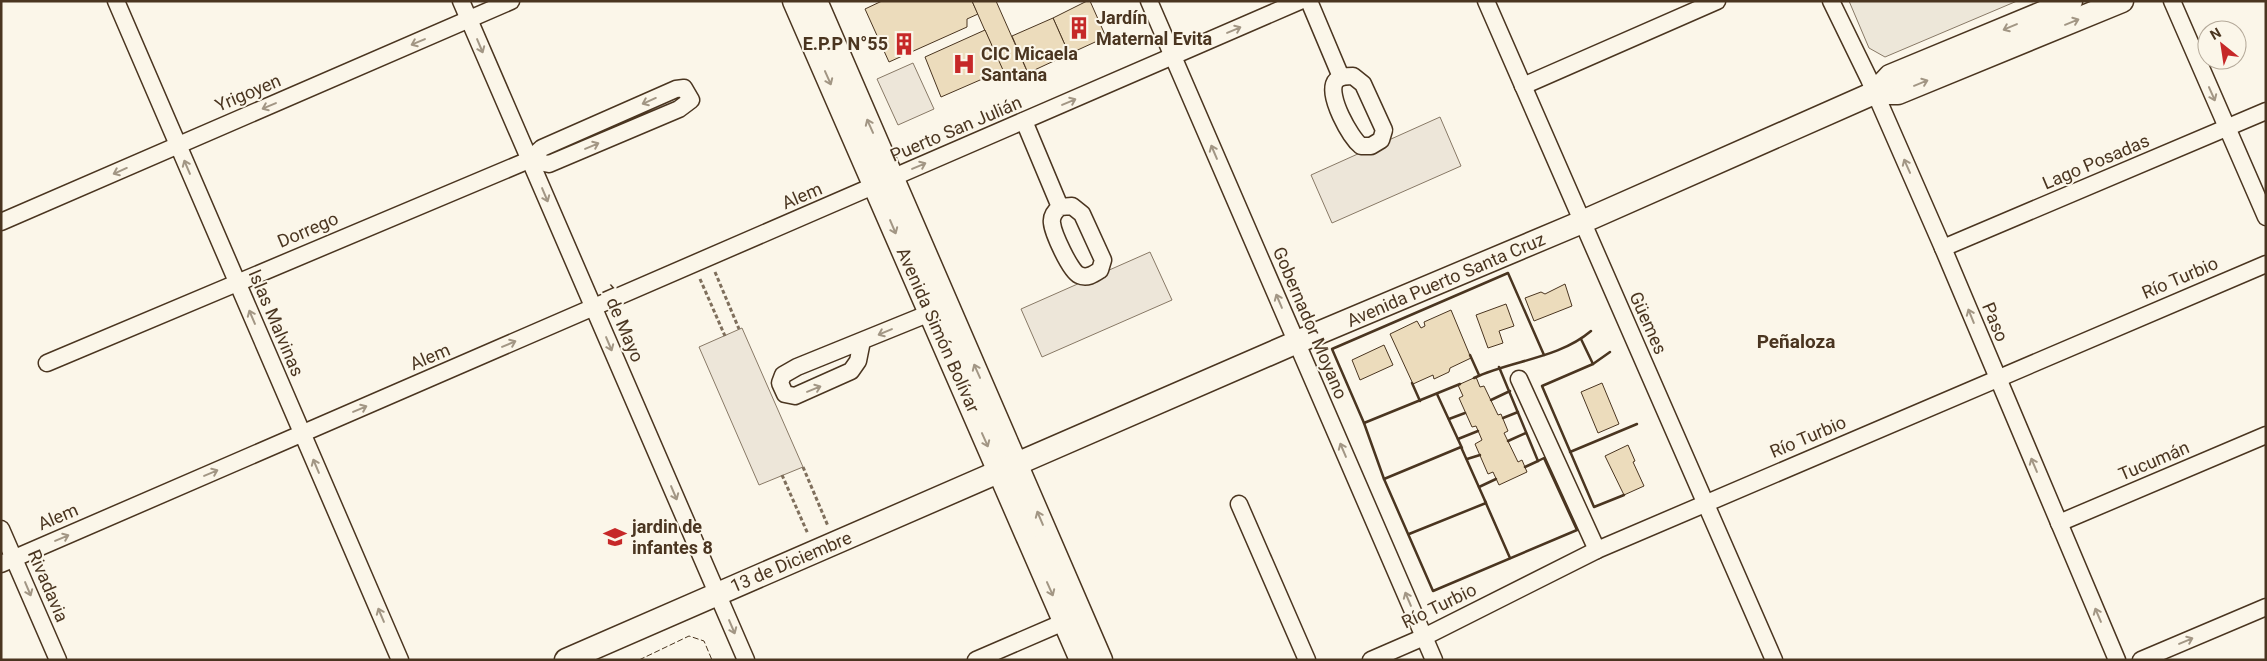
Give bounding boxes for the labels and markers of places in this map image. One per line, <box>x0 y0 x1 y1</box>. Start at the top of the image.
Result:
place label: Jardín Maternal Evita <box>1096 7 1213 49</box>
building icon: Jardín Maternal Evita <box>1066 15 1092 41</box>
building icon: E.P.P N°55 <box>891 31 917 57</box>
place label: E.P.P N°55 <box>803 33 888 54</box>
place label: CIC Micaela Santana <box>981 43 1078 85</box>
hospital icon: CIC Micaela Santana <box>951 51 977 77</box>
place label: jardin de infantes 8 <box>631 516 713 558</box>
school or university icon: jardin de infantes 8 <box>602 524 628 550</box>

